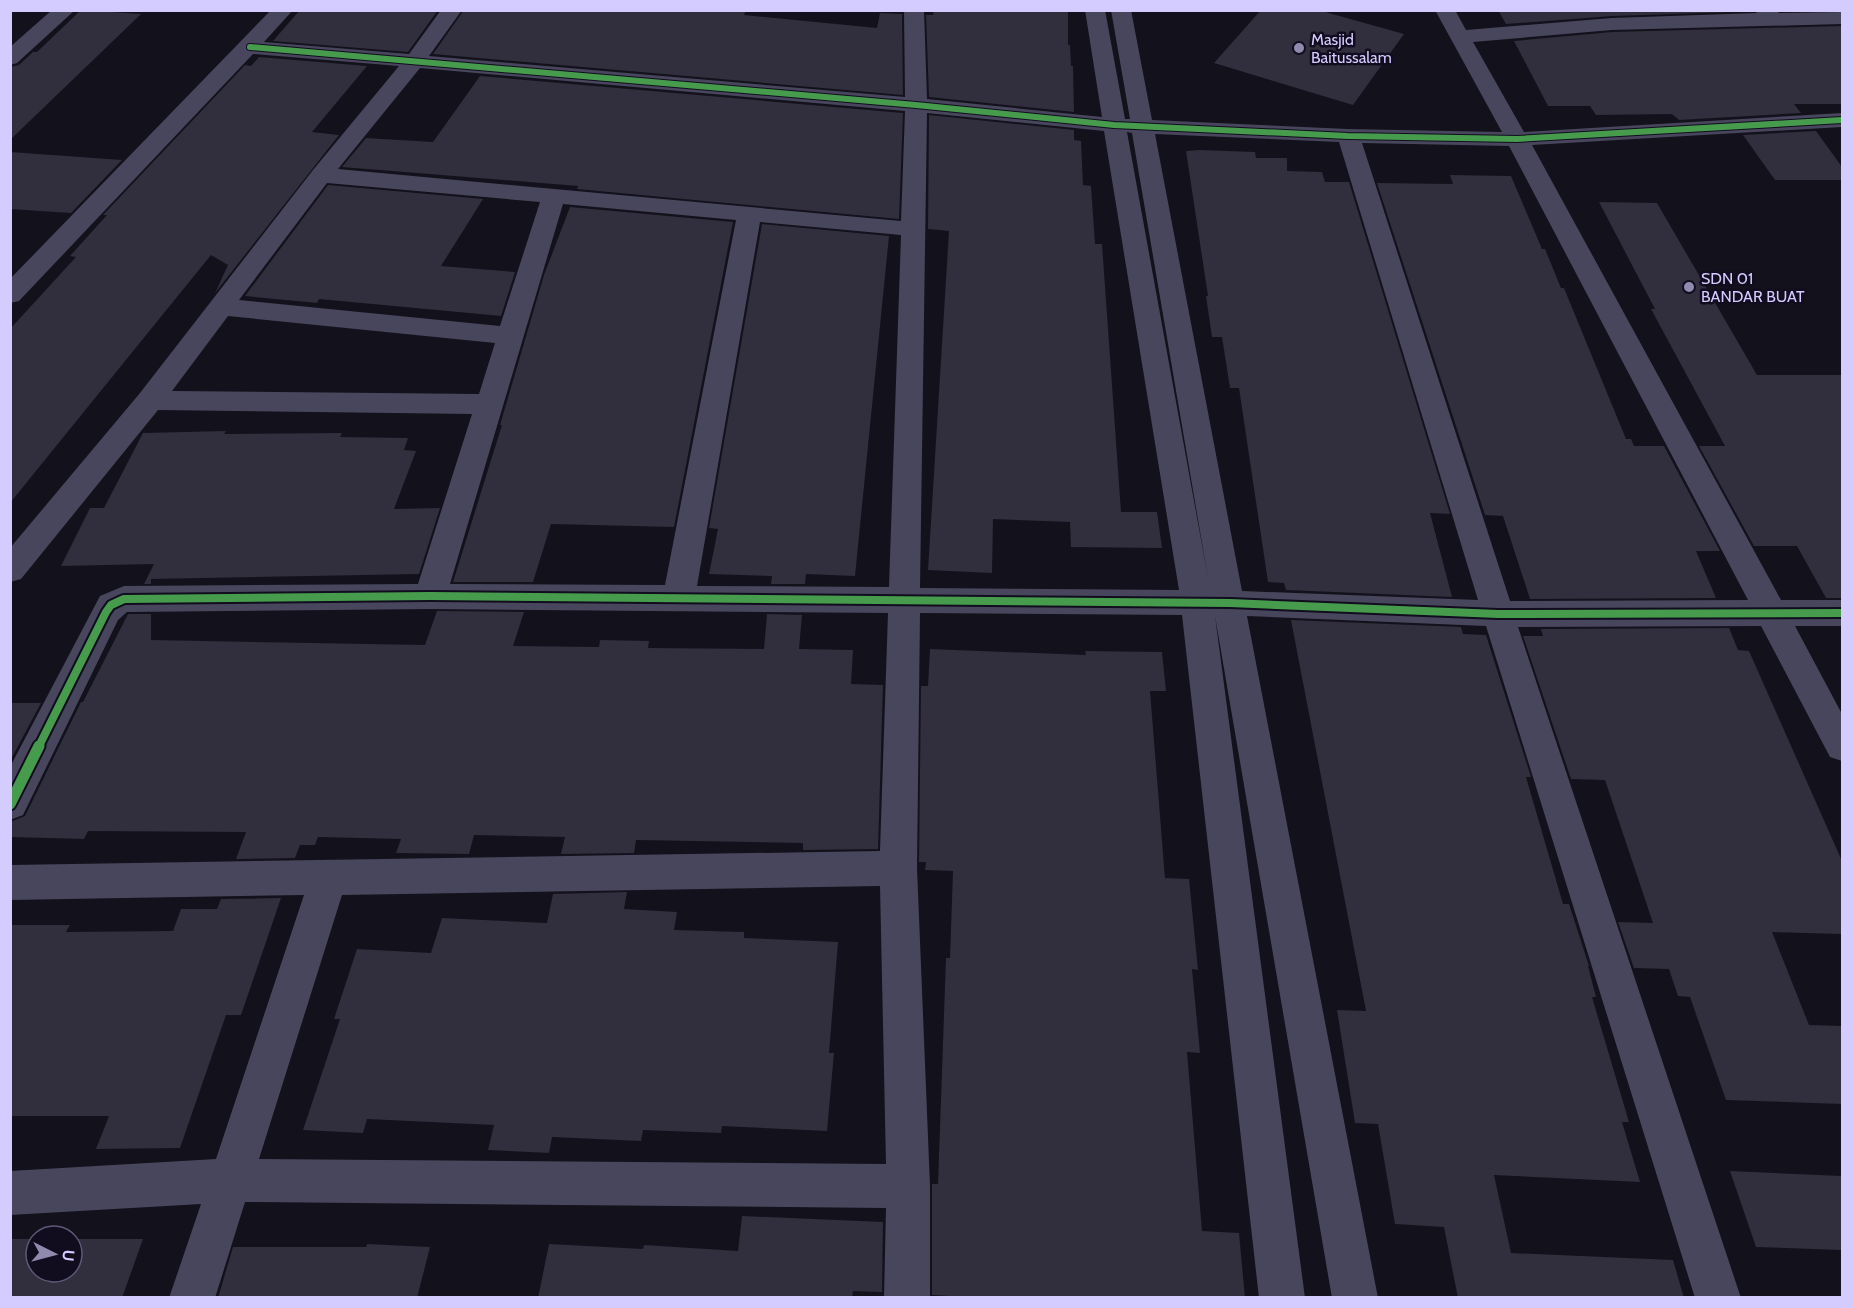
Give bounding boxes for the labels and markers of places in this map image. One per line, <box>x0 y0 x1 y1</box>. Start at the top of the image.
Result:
place label: Masjid Baitussalam <box>1311 30 1392 67</box>
marker: Masjid Baitussalam <box>1292 41 1306 55</box>
place label: SDN 01 BANDAR BUAT <box>1701 269 1805 306</box>
marker: SDN 01 BANDAR BUAT <box>1682 280 1696 294</box>

